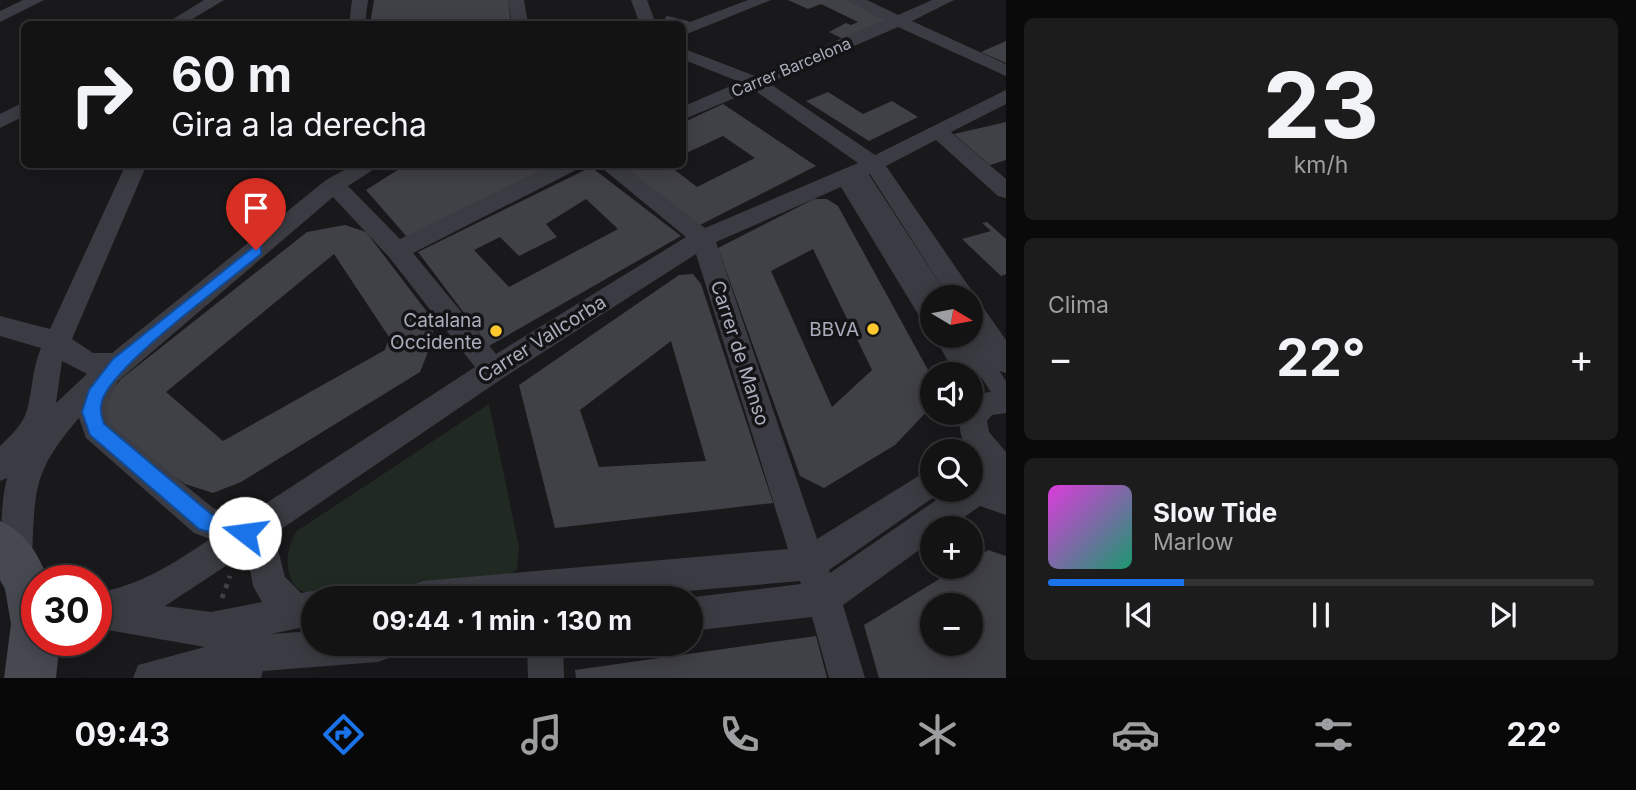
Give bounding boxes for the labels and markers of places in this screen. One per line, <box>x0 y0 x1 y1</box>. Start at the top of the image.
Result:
pin <box>226 178 286 250</box>
place label: Catalana Occidente <box>390 309 482 354</box>
place label: BBVA <box>809 318 859 341</box>
marker: BBVA <box>865 321 881 337</box>
marker: Catalana Occidente <box>488 323 504 339</box>

